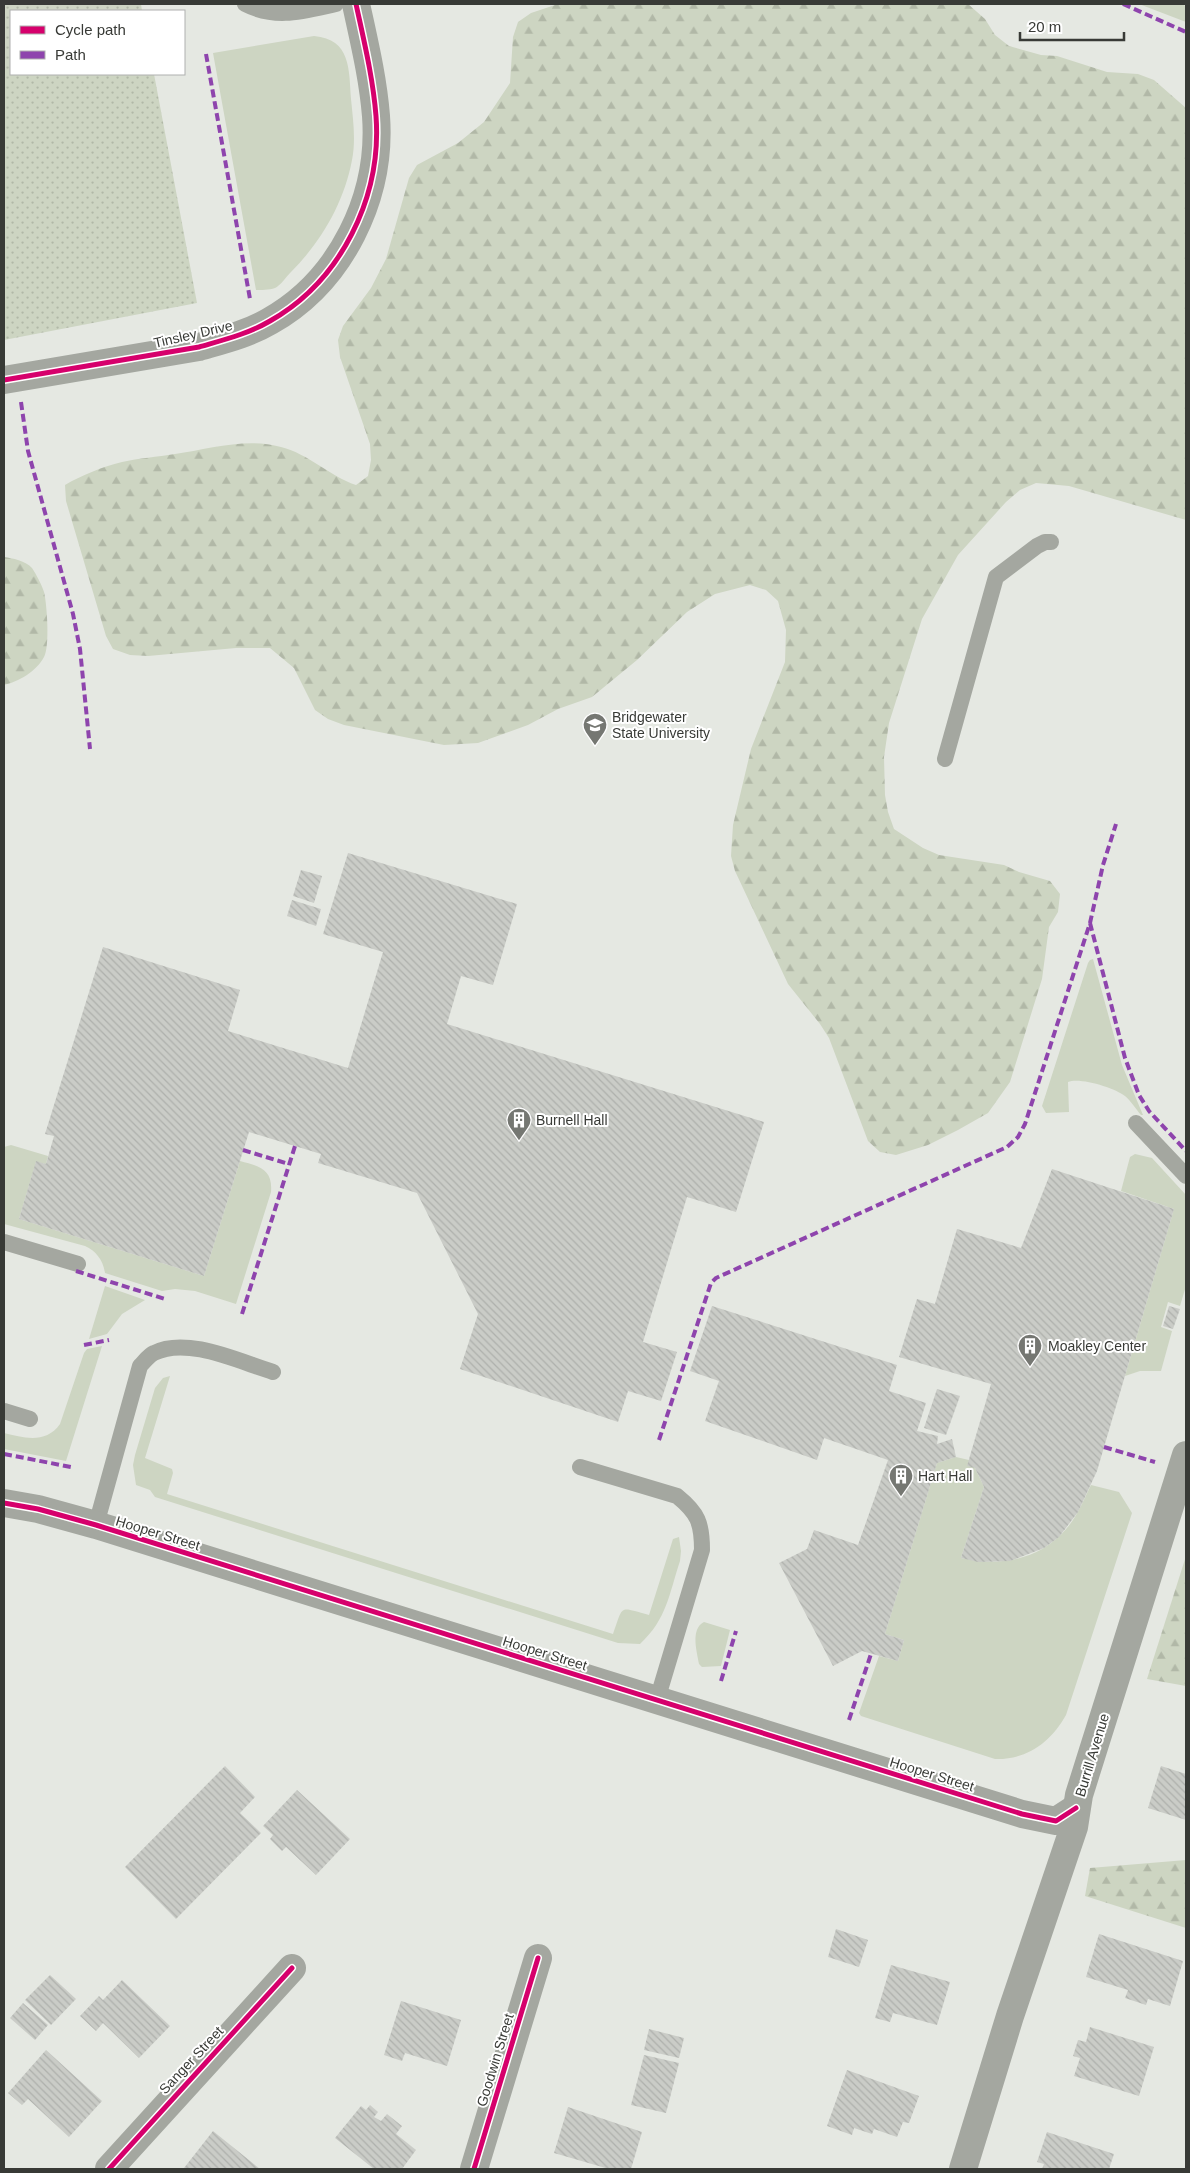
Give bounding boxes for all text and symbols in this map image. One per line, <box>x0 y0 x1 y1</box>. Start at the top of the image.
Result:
legend <box>10 10 185 75</box>
scale bar <box>1020 10 1124 42</box>
text: 20 m <box>1028 18 1061 35</box>
text: Cycle path <box>55 21 126 38</box>
text: Path <box>55 46 86 63</box>
street label: Tinsley Drive <box>152 317 234 351</box>
place label: Bridgewater State University <box>612 709 710 741</box>
school or university icon: Bridgewater State University <box>582 712 608 746</box>
building icon: Burnell Hall <box>506 1107 532 1141</box>
place label: Burnell Hall <box>536 1112 608 1128</box>
building icon: Moakley Center <box>1017 1333 1043 1367</box>
place label: Moakley Center <box>1048 1338 1146 1354</box>
building icon: Hart Hall <box>888 1463 914 1497</box>
place label: Hart Hall <box>918 1468 972 1484</box>
street label: Hooper Street <box>114 1513 202 1553</box>
street label: Hooper Street <box>501 1633 589 1673</box>
street label: Burrill Avenue <box>1072 1711 1112 1799</box>
street label: Hooper Street <box>888 1754 976 1794</box>
street label: Goodwin Street <box>473 2011 517 2108</box>
street label: Sanger Street <box>156 2023 226 2097</box>

